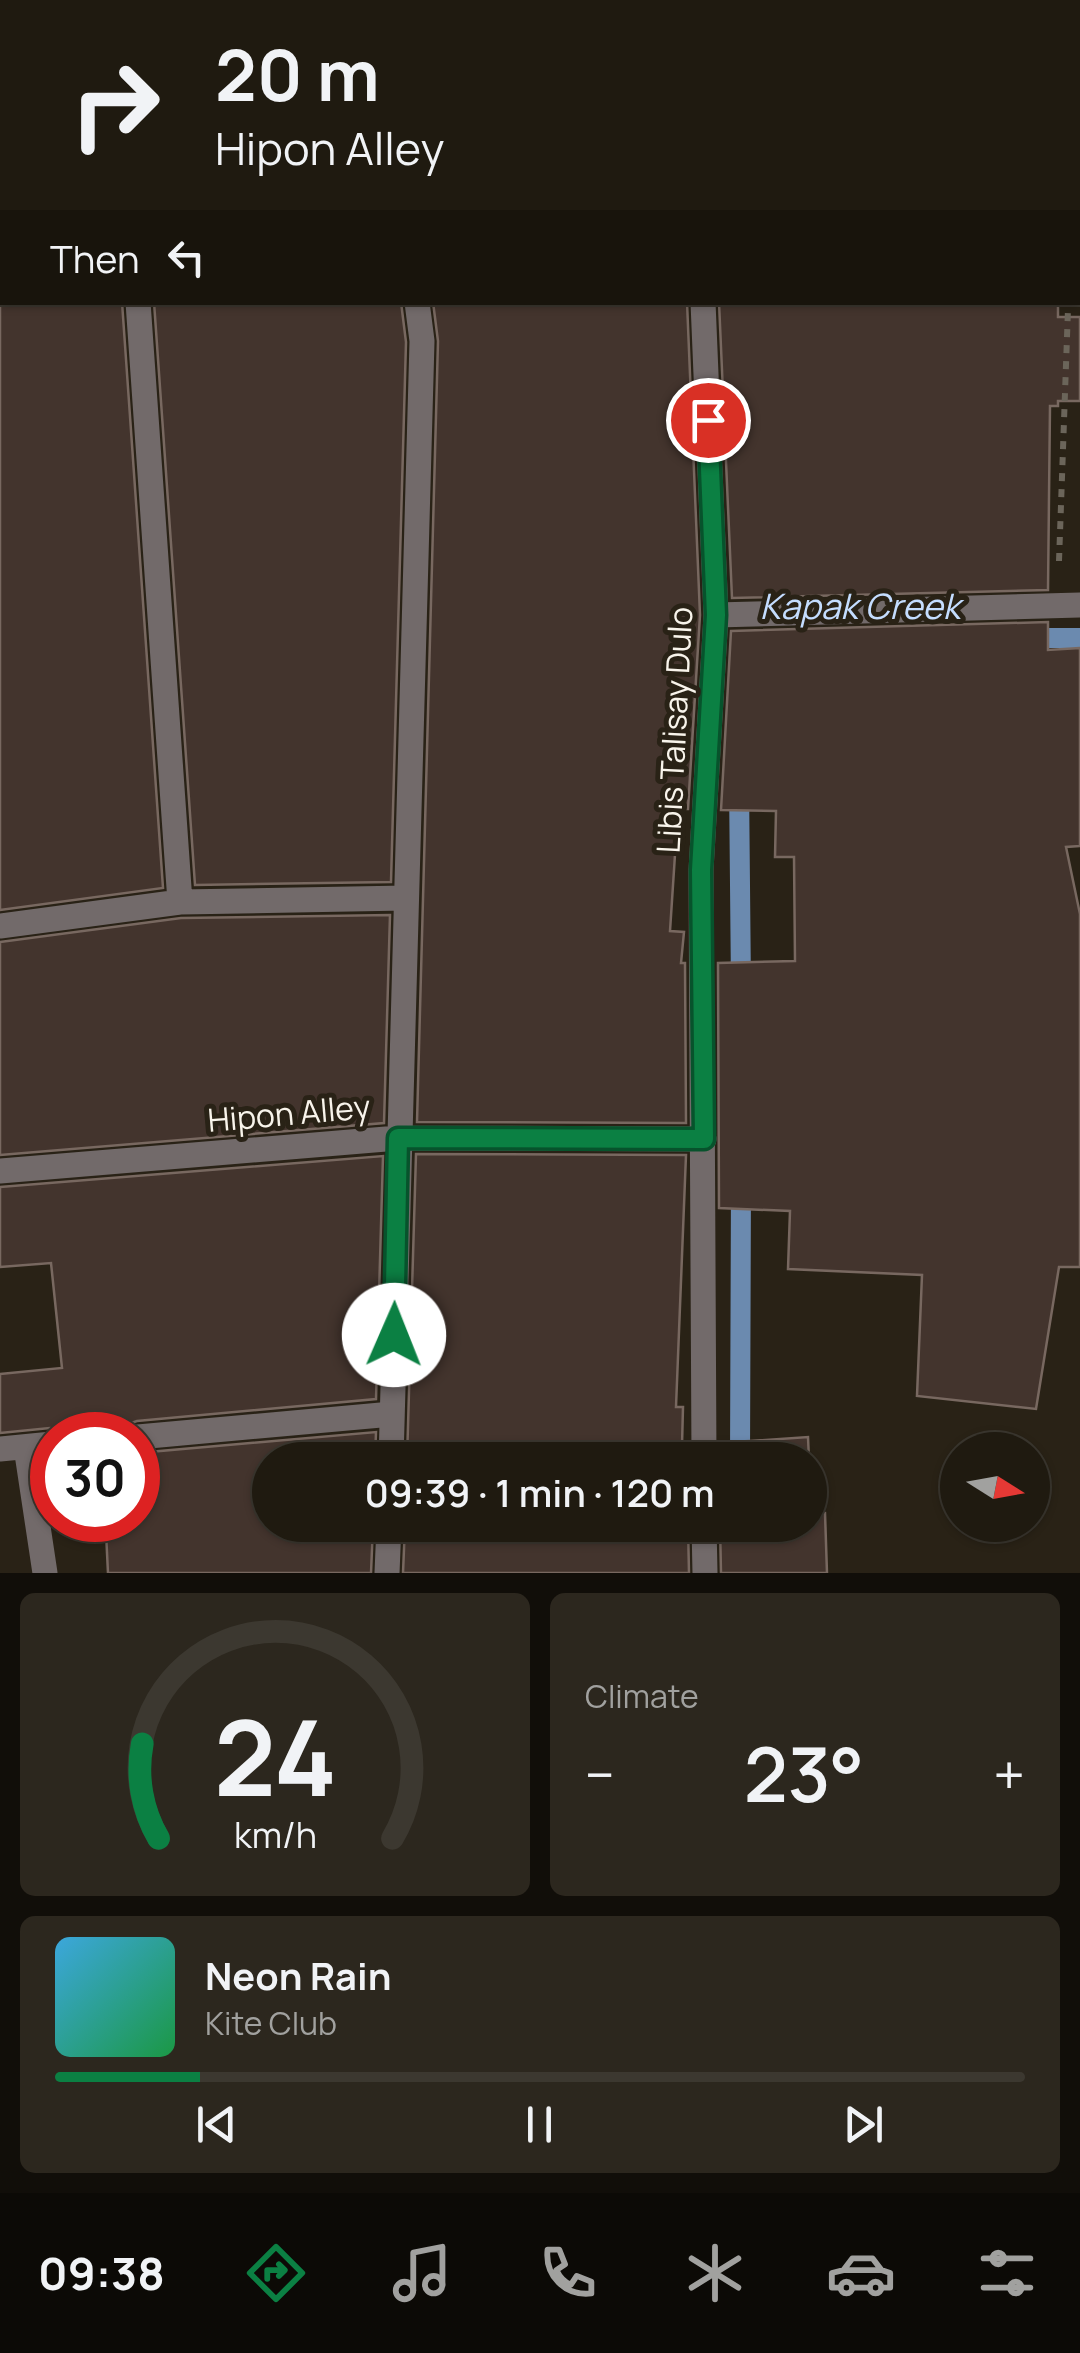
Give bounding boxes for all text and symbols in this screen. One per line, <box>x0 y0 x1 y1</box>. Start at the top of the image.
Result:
text: 20 m <box>215 26 380 122</box>
icon: right <box>50 40 180 170</box>
text: Hipon Alley <box>215 117 444 179</box>
icon: left <box>159 230 214 285</box>
text: Then <box>50 232 139 284</box>
pin <box>666 378 751 463</box>
icon: arrive <box>681 393 736 448</box>
water label: Kapak Creek <box>760 582 965 630</box>
street label: Libis Talisay Dulo <box>646 606 702 854</box>
street label: Hipon Alley <box>206 1084 372 1142</box>
position arrow <box>342 1283 446 1387</box>
speed limit sign: 30 <box>30 1412 160 1542</box>
north arrow <box>940 1432 1050 1542</box>
map controls <box>940 1432 1050 1542</box>
text: 09:39 · 1 min · 120 m <box>365 1466 714 1518</box>
text: Climate <box>585 1674 699 1718</box>
text: 24 <box>213 1685 337 1827</box>
text: 23° <box>744 1722 864 1825</box>
text: − <box>585 1736 615 1812</box>
text: + <box>993 1736 1025 1812</box>
text: km/h <box>233 1810 317 1859</box>
text: Neon Rain <box>205 1949 391 2001</box>
text: Kite Club <box>205 2001 337 2045</box>
icon: previous <box>189 2097 244 2152</box>
icon: pause <box>512 2097 567 2152</box>
icon: next <box>836 2097 891 2152</box>
icon: directions <box>241 2238 311 2308</box>
icon: music <box>387 2238 457 2308</box>
icon: phone <box>533 2238 603 2308</box>
icon: climate <box>680 2238 750 2308</box>
icon: car <box>826 2238 896 2308</box>
icon: filters <box>972 2238 1042 2308</box>
text: 09:38 <box>38 2242 165 2304</box>

